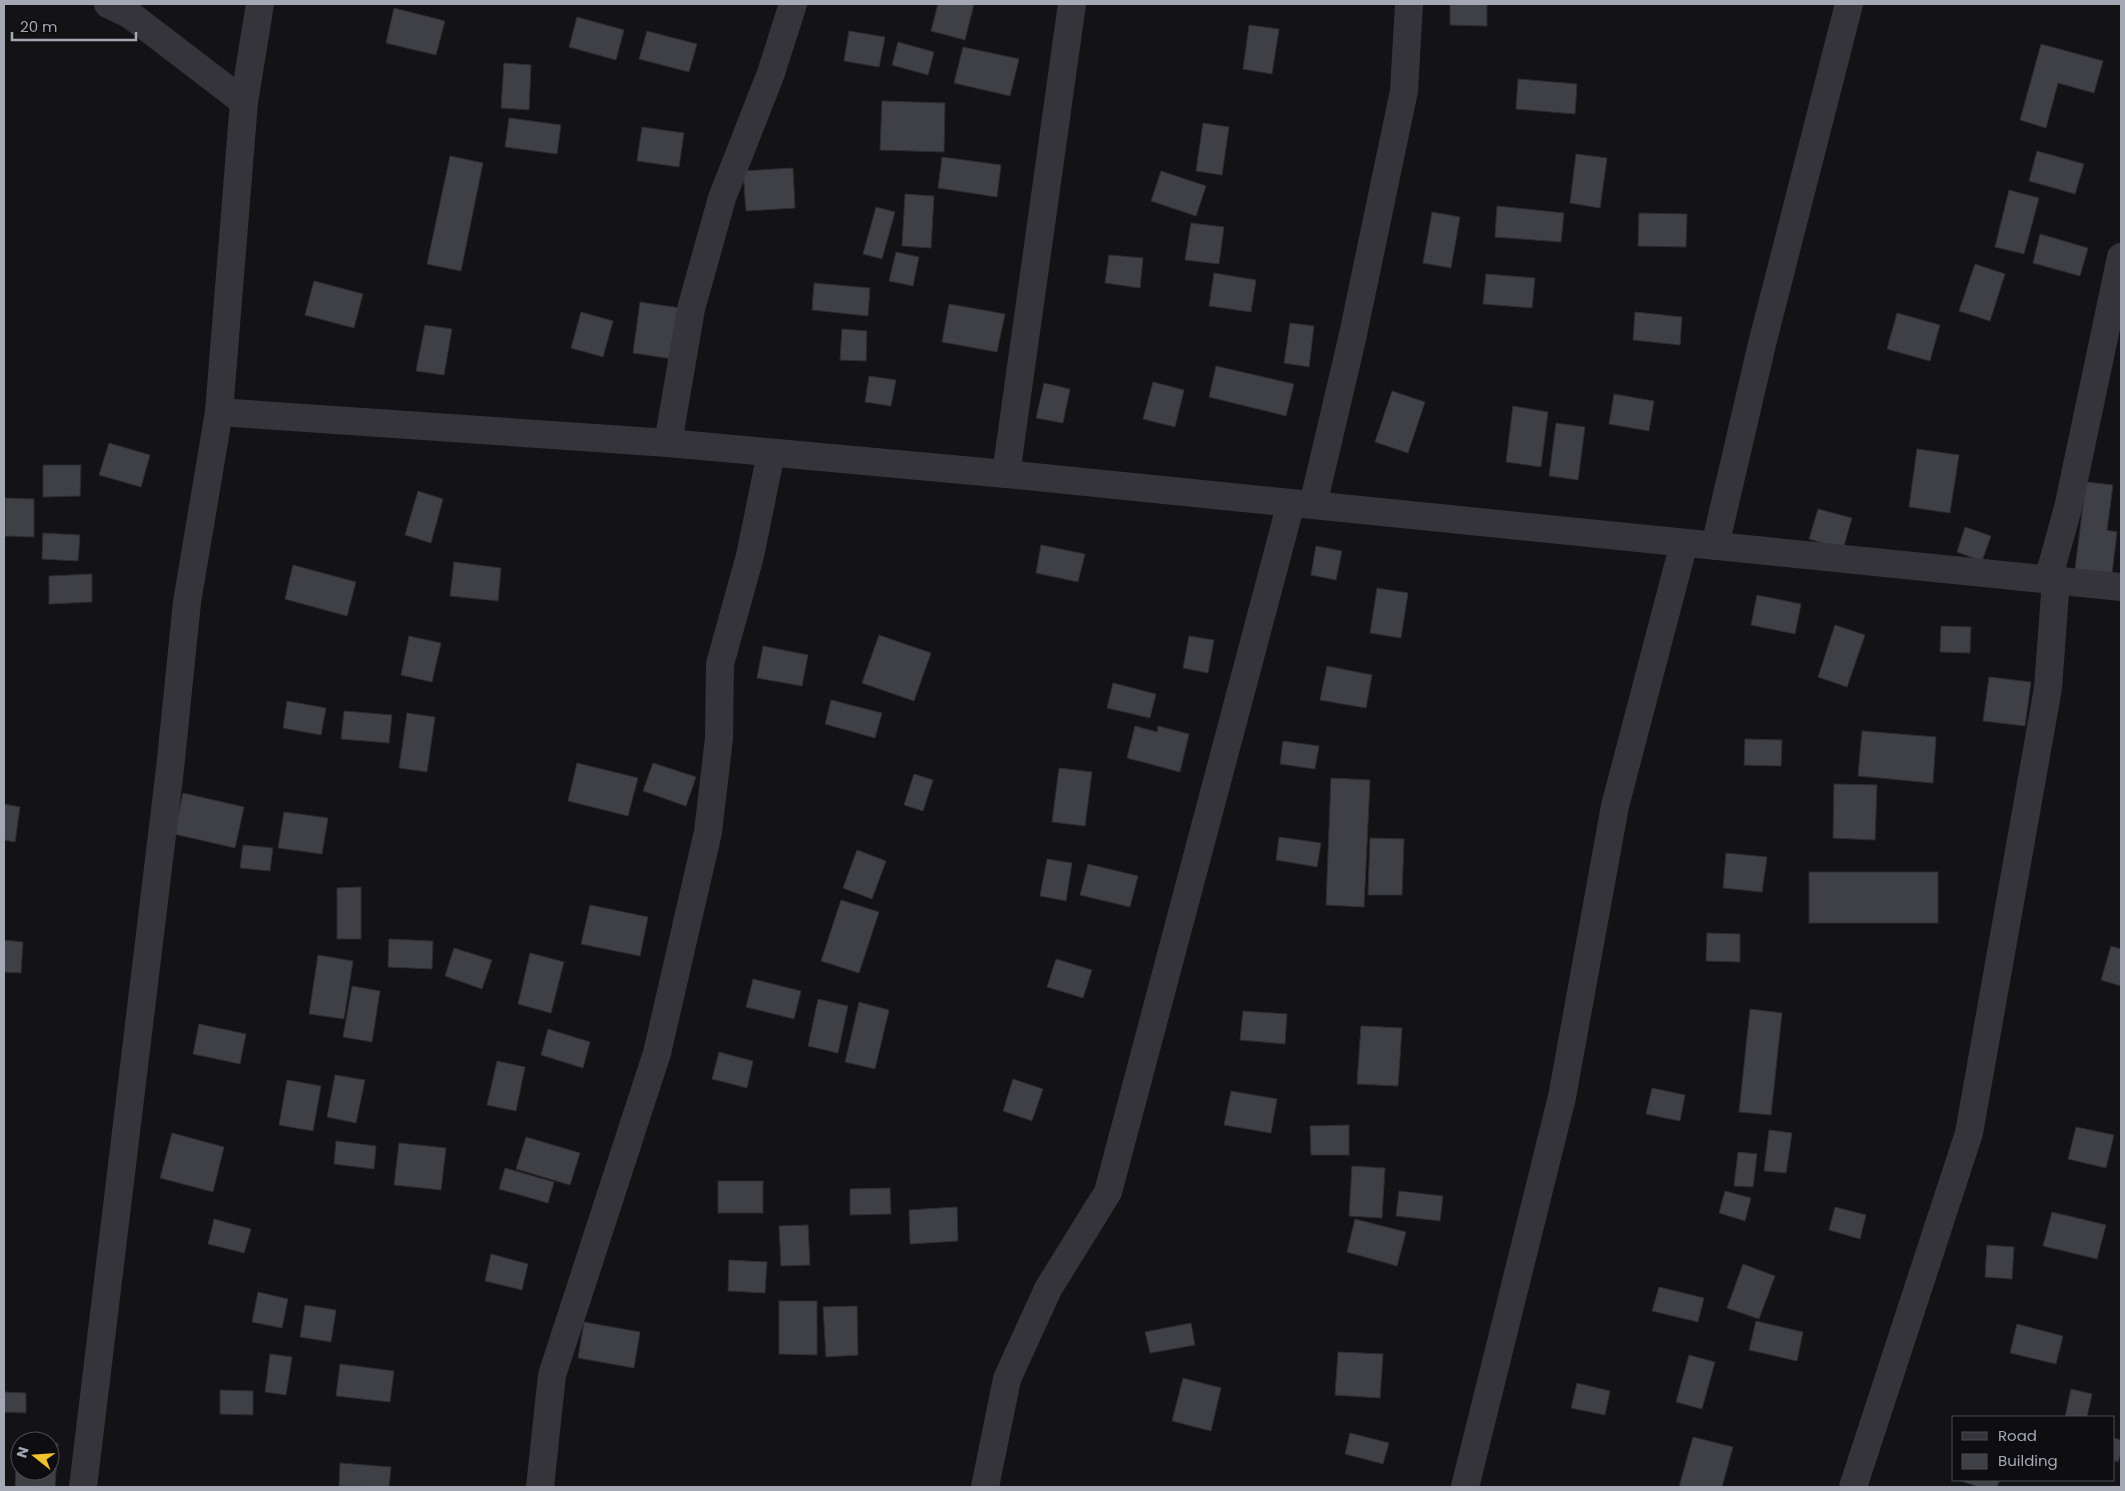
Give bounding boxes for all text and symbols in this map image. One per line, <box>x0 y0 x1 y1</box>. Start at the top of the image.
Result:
scale bar <box>12 10 136 42</box>
text: 20 m <box>20 16 58 37</box>
legend <box>1952 1416 2115 1481</box>
text: Road <box>1998 1425 2037 1446</box>
north arrow <box>10 1431 60 1481</box>
text: N <box>11 1444 34 1460</box>
text: Building <box>1998 1450 2058 1471</box>

